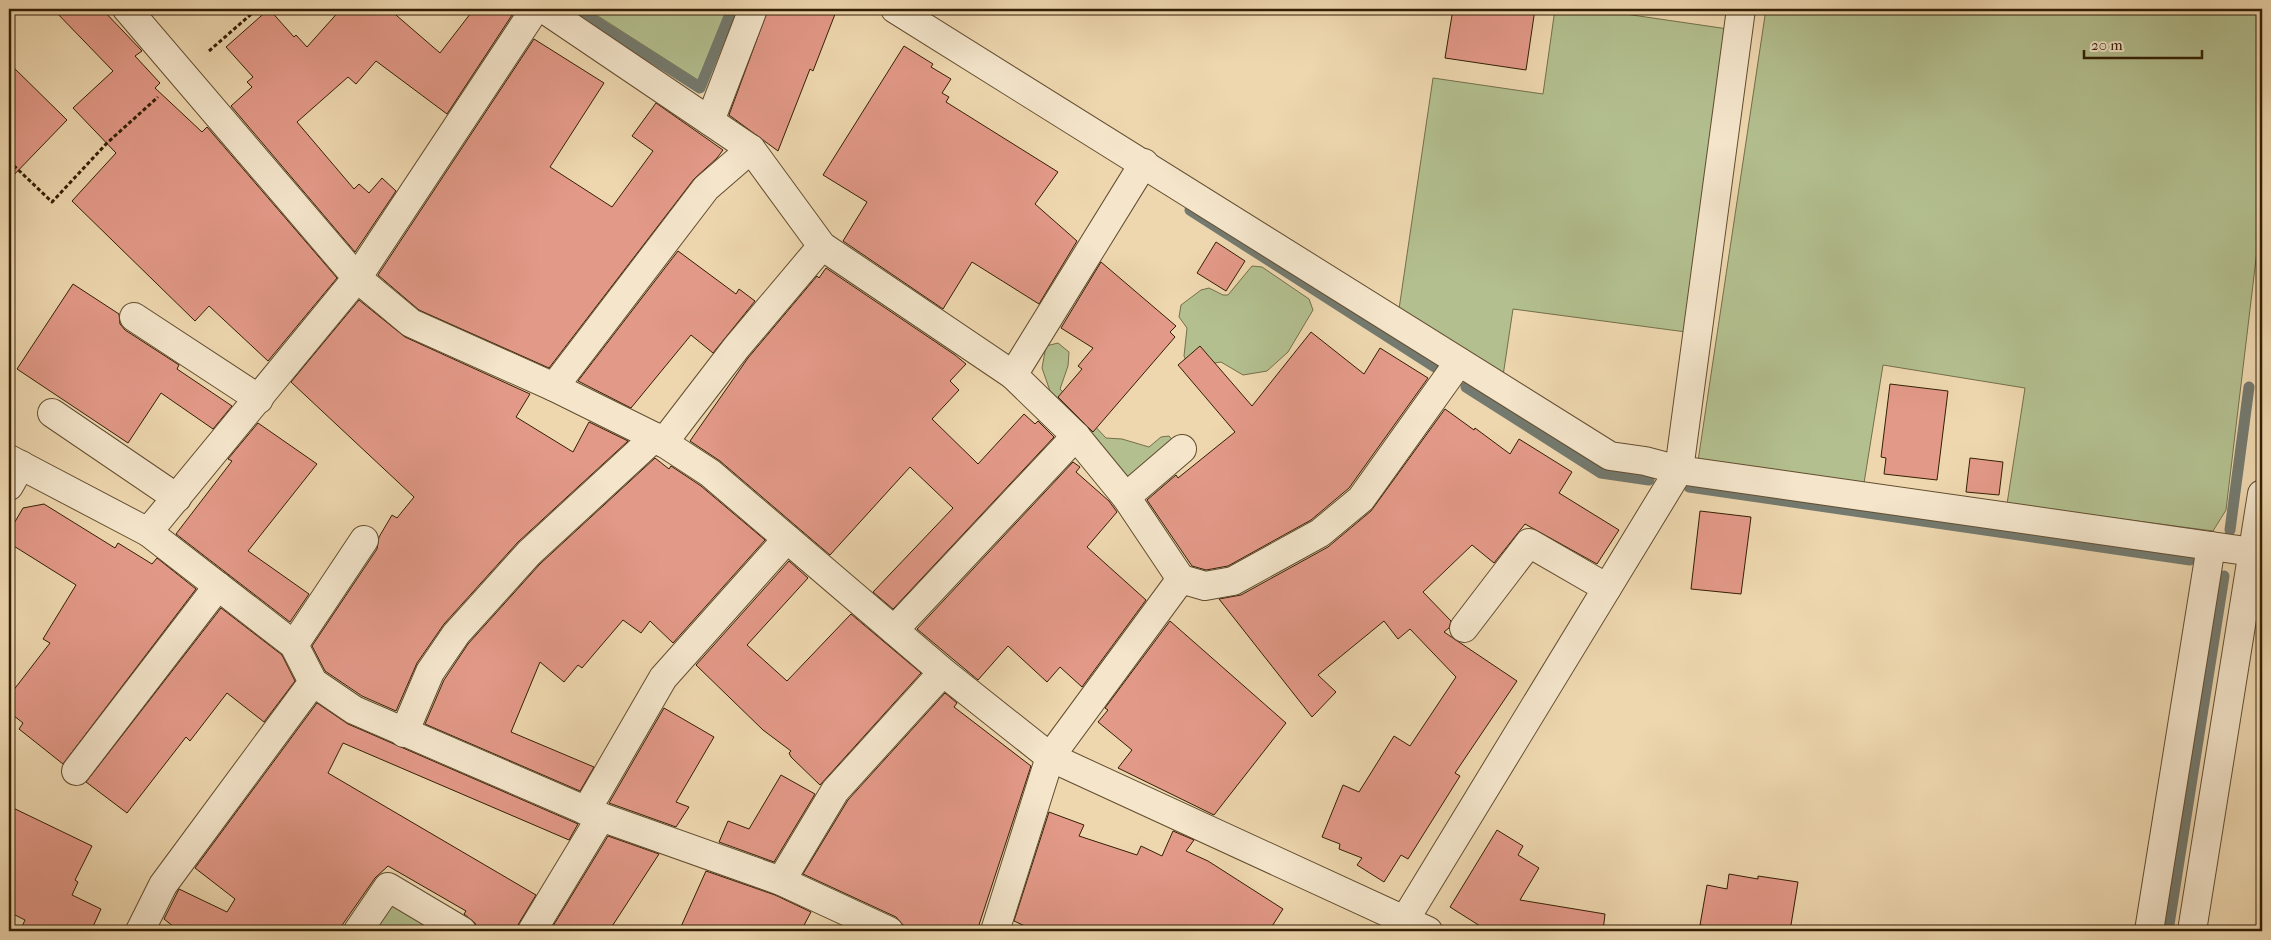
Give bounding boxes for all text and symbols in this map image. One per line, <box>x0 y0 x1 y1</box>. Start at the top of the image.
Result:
scale bar <box>2084 28 2201 60</box>
text: 20 m <box>2091 36 2123 54</box>

